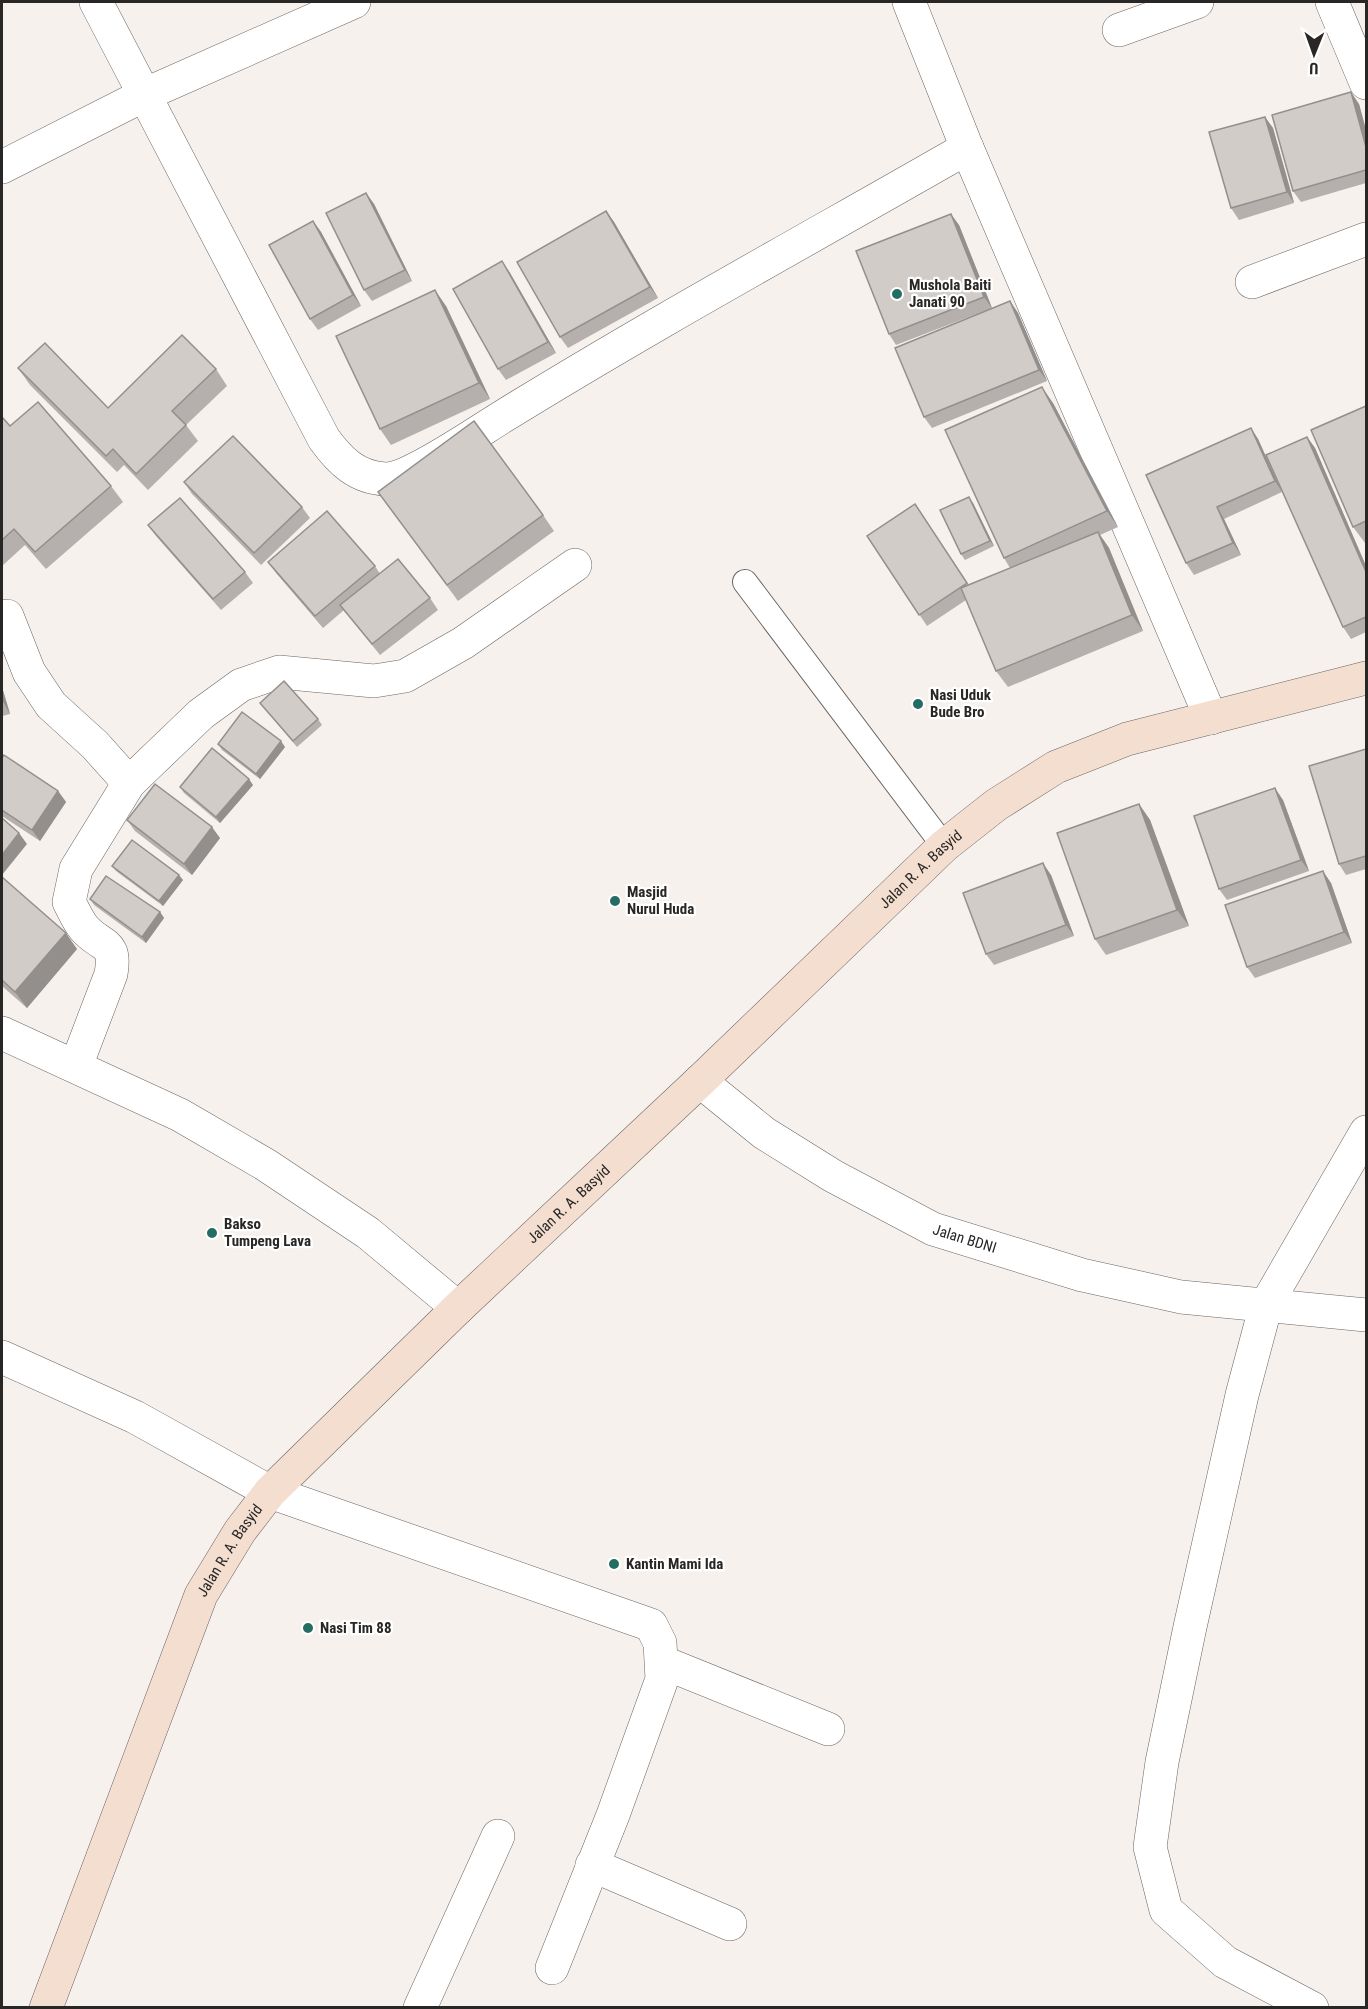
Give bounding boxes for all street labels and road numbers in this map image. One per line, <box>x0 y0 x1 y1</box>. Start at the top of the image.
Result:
street label: Jalan R. A. Basyid <box>876 826 966 912</box>
street label: Jalan R. A. Basyid <box>524 1161 614 1247</box>
street label: Jalan BDNI <box>931 1220 999 1257</box>
street label: Jalan R. A. Basyid <box>193 1501 266 1600</box>

